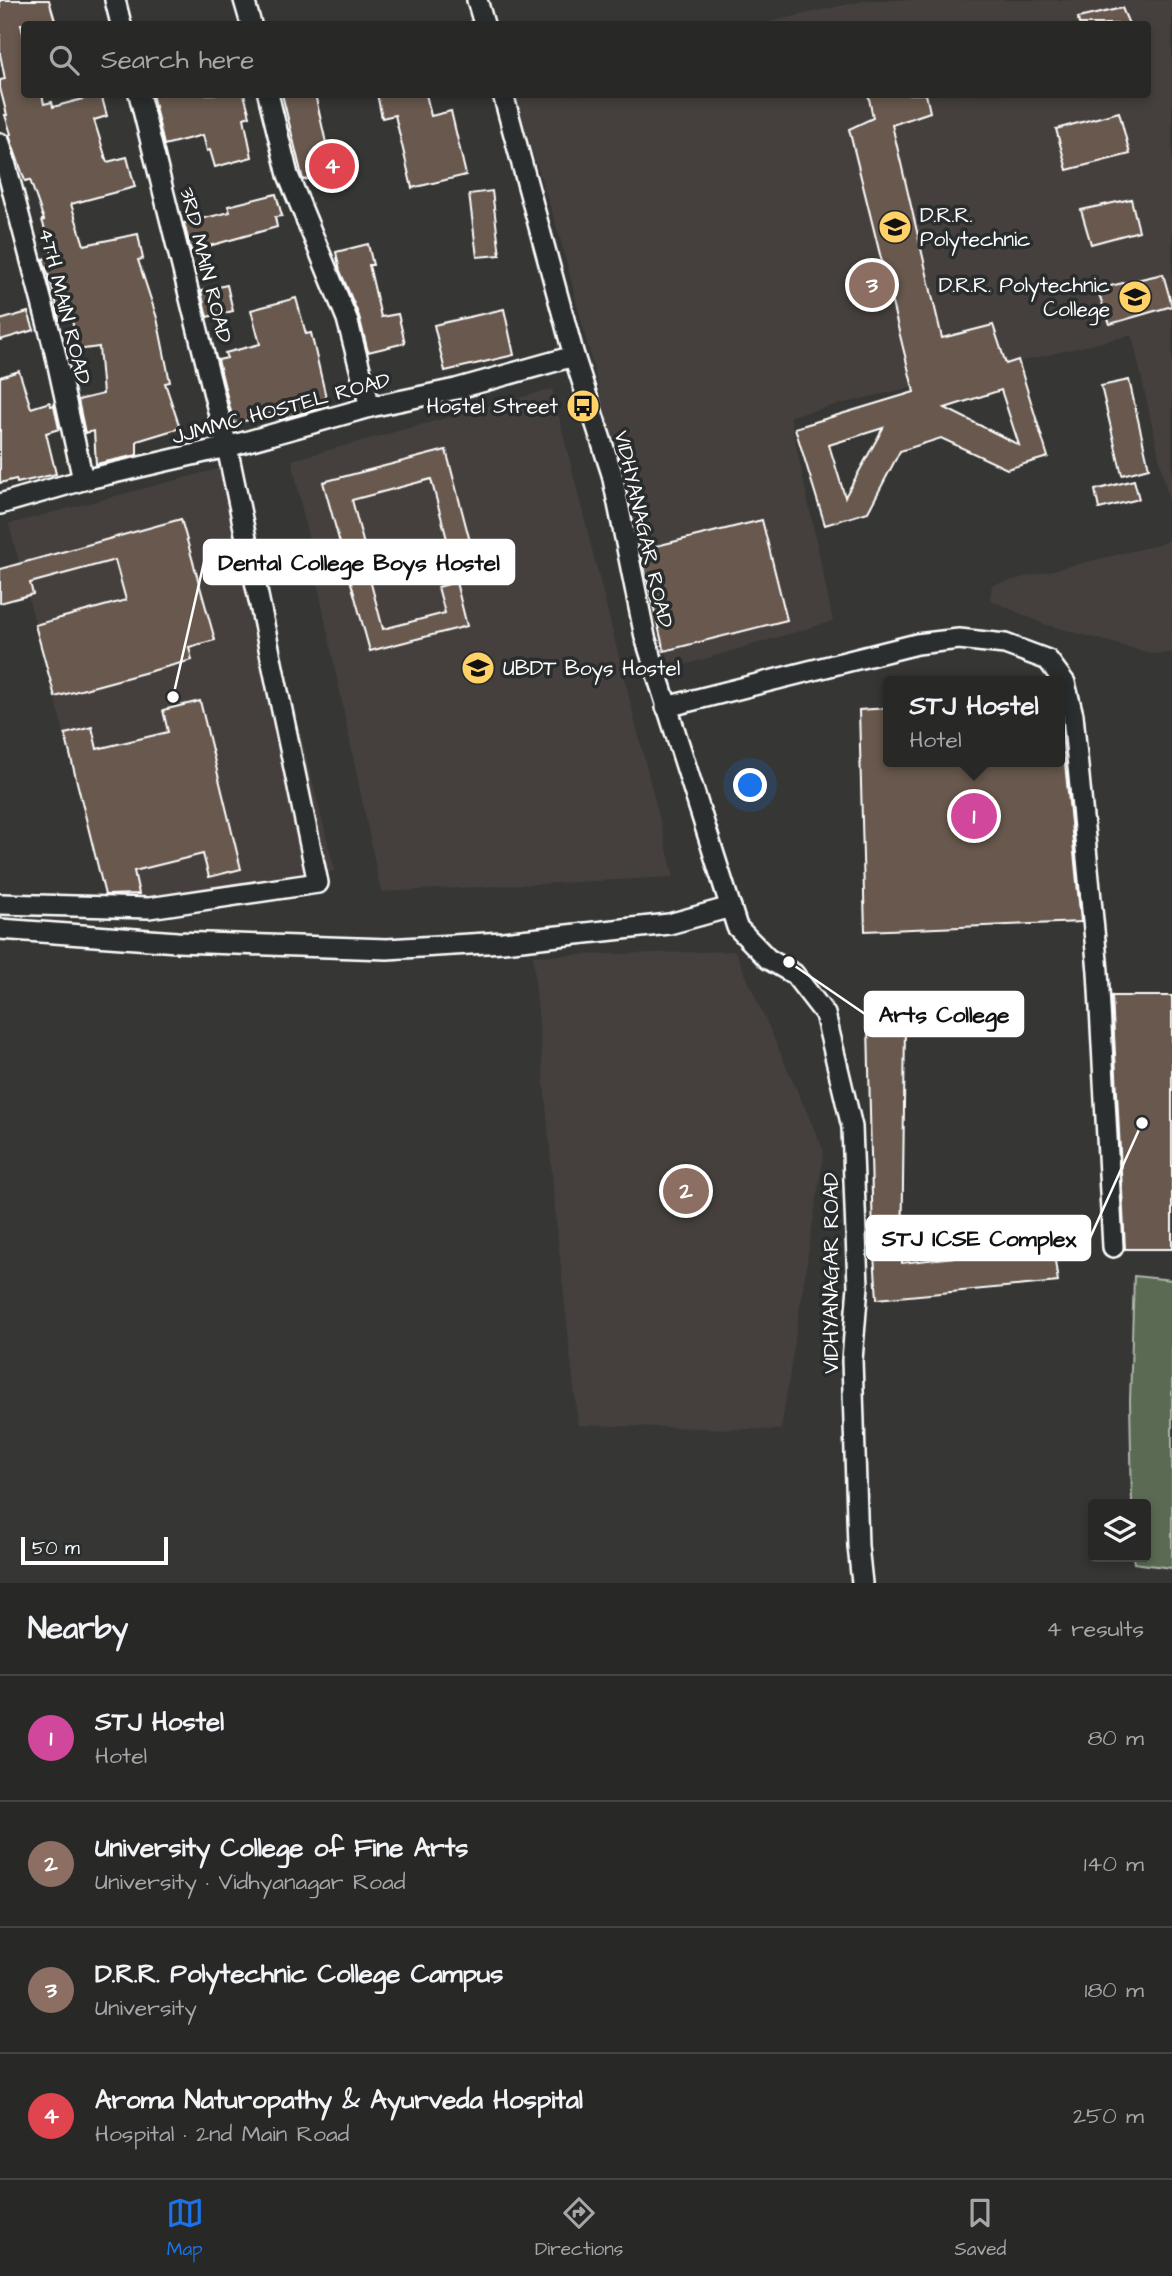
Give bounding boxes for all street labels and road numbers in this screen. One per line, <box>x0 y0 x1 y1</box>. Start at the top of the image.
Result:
street label: 3RD MAIN ROAD <box>172 184 239 346</box>
street label: 4TH MAIN ROAD <box>31 225 98 388</box>
street label: JJMMC HOSTEL ROAD <box>169 365 394 452</box>
street label: VIDHYANAGAR ROAD <box>607 428 680 631</box>
street label: VIDHYANAGAR ROAD <box>817 1172 846 1374</box>

